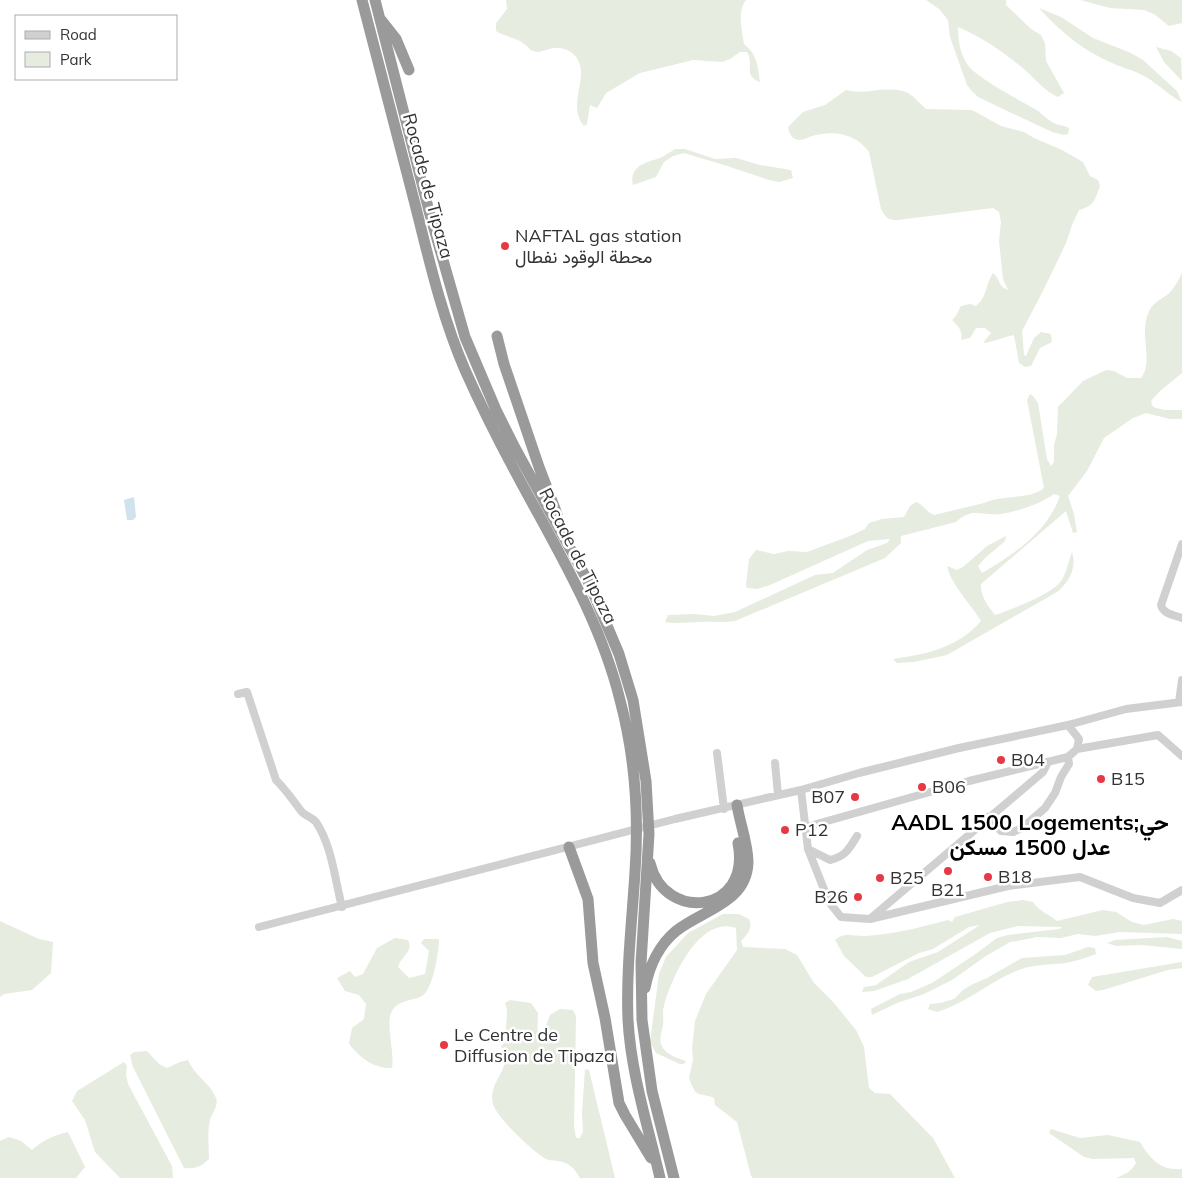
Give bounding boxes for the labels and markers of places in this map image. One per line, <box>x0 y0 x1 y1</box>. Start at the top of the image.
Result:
place label: NAFTAL gas station محطة الوقود نفطال <box>515 224 682 268</box>
marker: NAFTAL gas station محطة الوقود نفطال <box>499 240 511 252</box>
place label: B04 <box>1011 748 1045 771</box>
marker: B04 <box>995 754 1007 766</box>
place label: B15 <box>1111 767 1145 790</box>
marker: B15 <box>1095 773 1107 785</box>
place label: B06 <box>932 775 966 798</box>
marker: B06 <box>916 781 928 793</box>
place label: B07 <box>811 785 845 808</box>
marker: B07 <box>849 791 861 803</box>
place label: P12 <box>795 818 828 841</box>
marker: P12 <box>779 824 791 836</box>
marker: B21 <box>942 865 954 877</box>
place label: B18 <box>998 865 1032 888</box>
place label: B25 <box>890 866 924 889</box>
marker: B18 <box>982 871 994 883</box>
marker: B25 <box>874 872 886 884</box>
place label: B21 <box>931 878 965 901</box>
place label: B26 <box>814 885 848 908</box>
marker: B26 <box>852 891 864 903</box>
place label: Le Centre de Diffusion de Tipaza <box>454 1023 615 1067</box>
marker: Le Centre de Diffusion de Tipaza <box>438 1039 450 1051</box>

